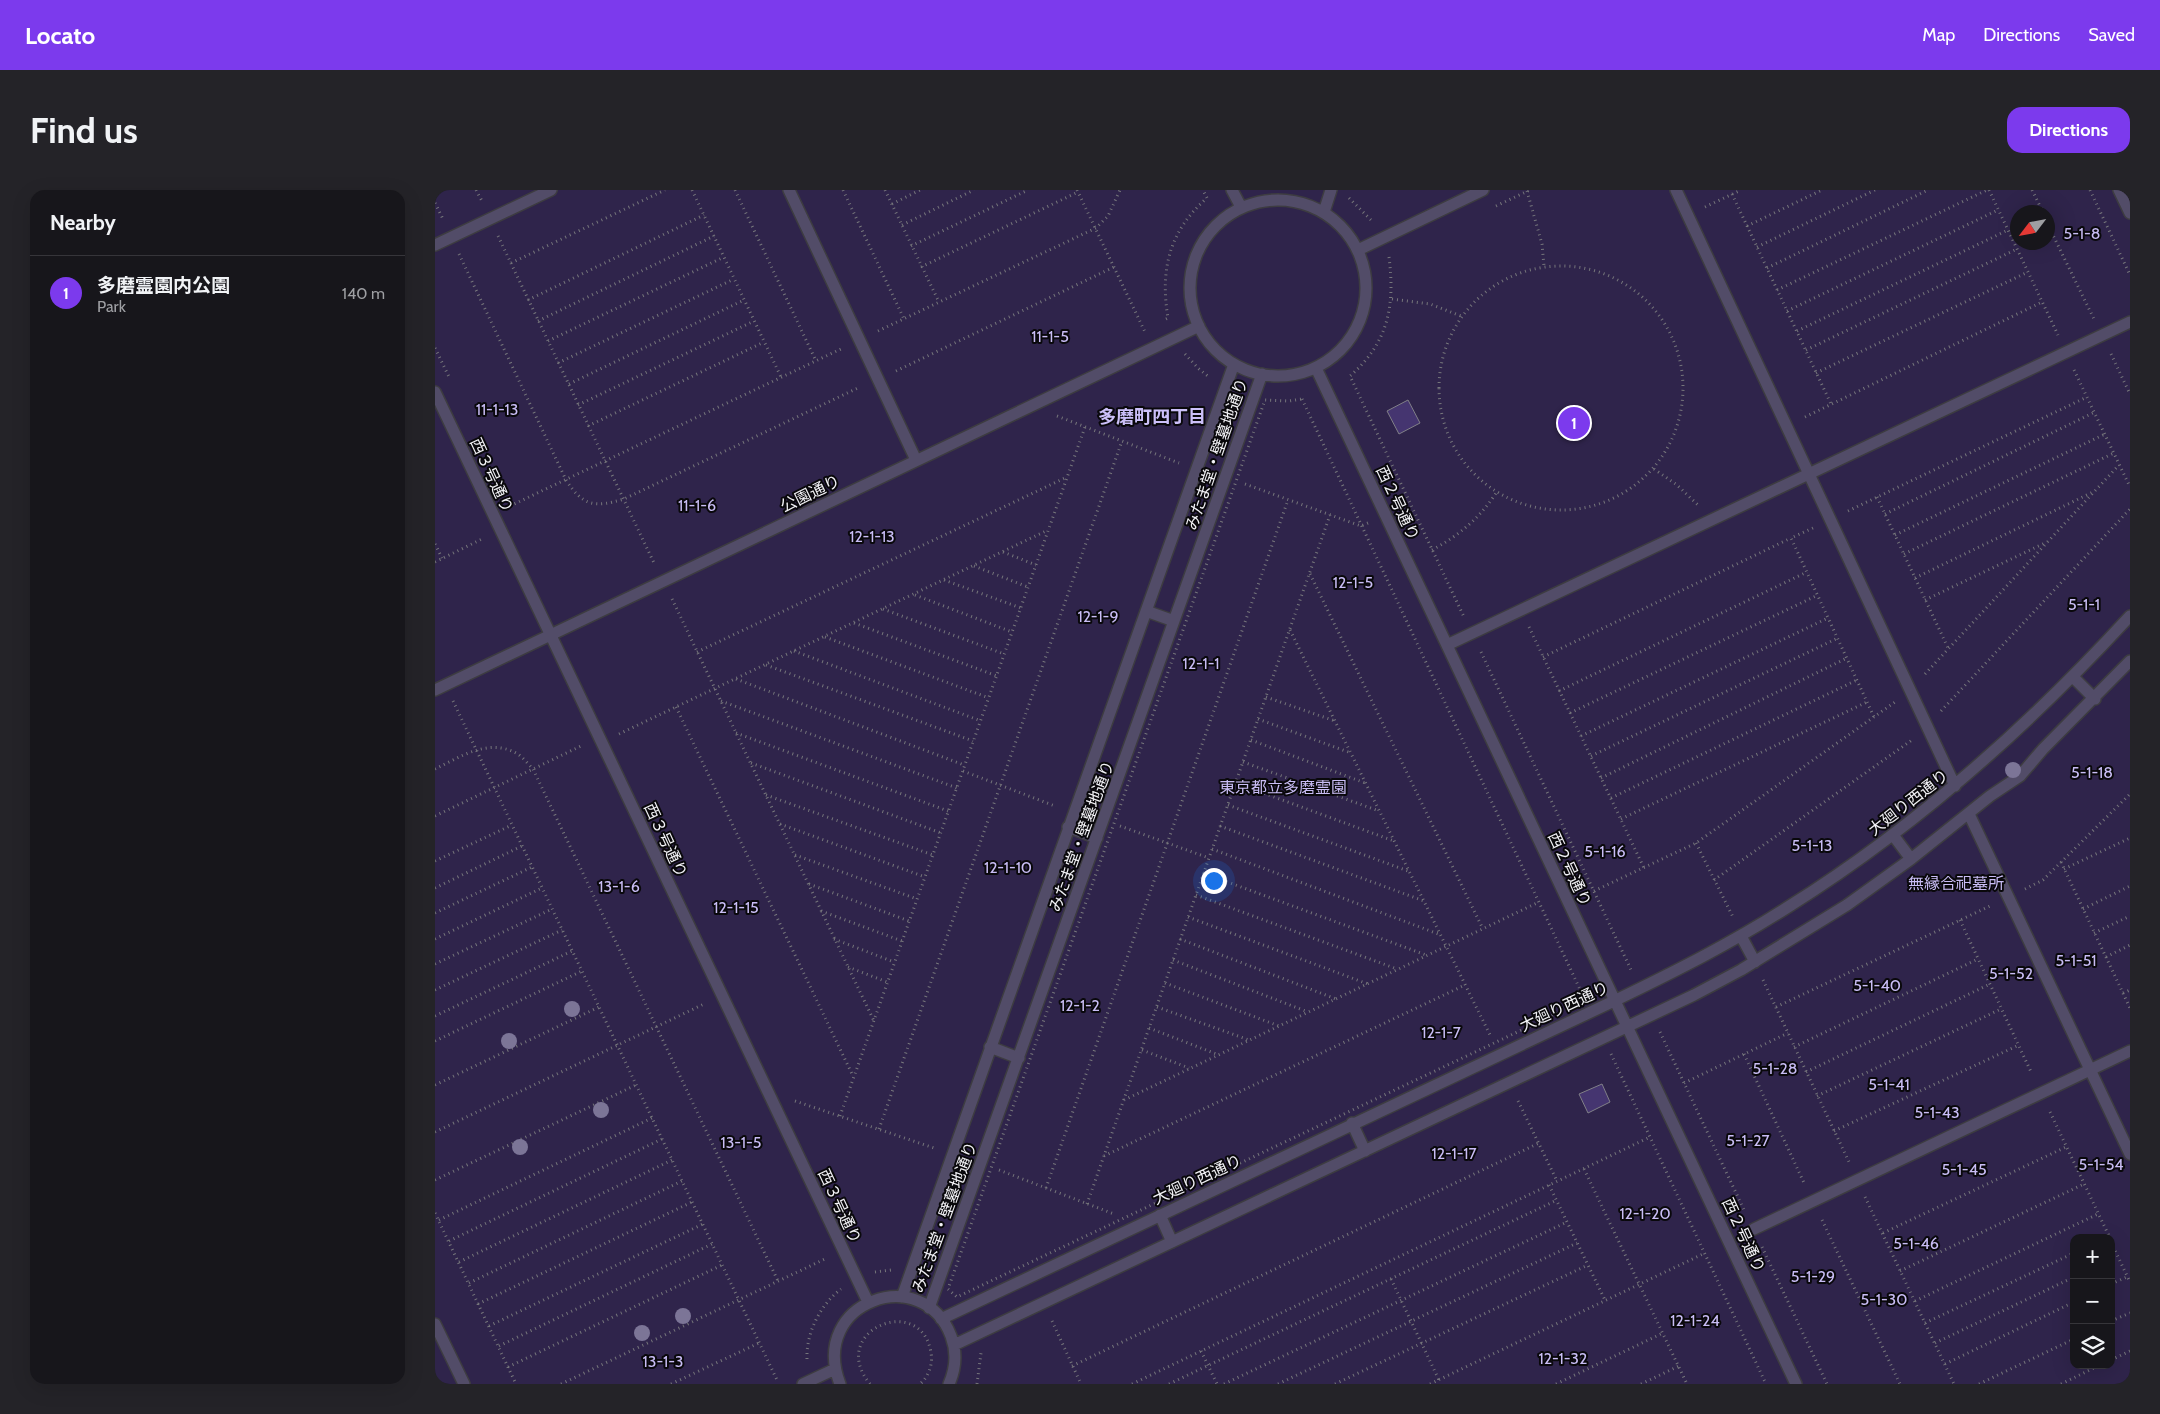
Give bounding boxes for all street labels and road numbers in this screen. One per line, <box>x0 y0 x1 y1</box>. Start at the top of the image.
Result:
street label: みたま堂・壁墓地通り <box>1182 376 1251 533</box>
street label: 西３号通り <box>466 435 517 515</box>
street label: 西２号通り <box>1372 463 1423 543</box>
street label: 公園通り <box>777 471 843 516</box>
street label: みたま堂・壁墓地通り <box>1045 758 1118 914</box>
street label: 大廻り西通り <box>1865 765 1952 839</box>
street label: 西３号通り <box>640 800 691 880</box>
street label: 西２号通り <box>1544 829 1595 909</box>
street label: 大廻り西通り <box>1517 978 1612 1035</box>
street label: みたま堂・壁墓地通り <box>908 1139 981 1295</box>
street label: 大廻り西通り <box>1150 1151 1245 1208</box>
street label: 西３号通り <box>814 1166 865 1246</box>
street label: 西２号通り <box>1718 1195 1769 1275</box>

